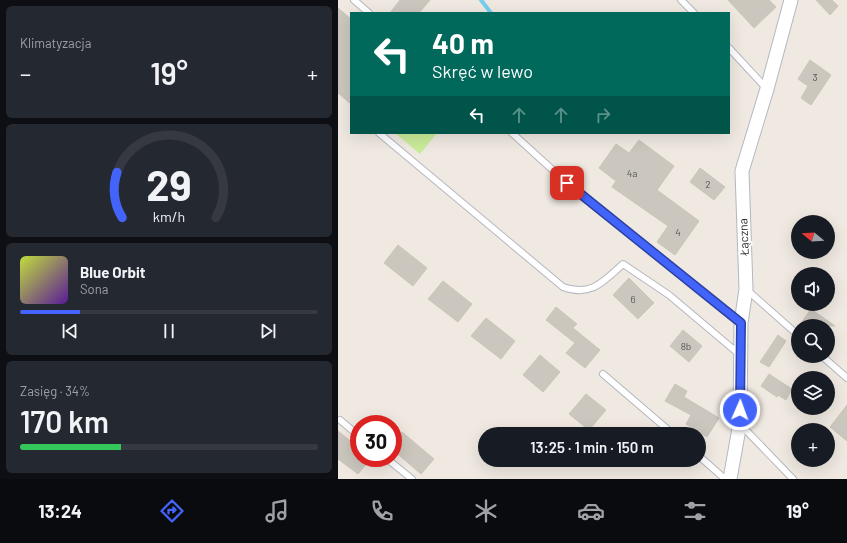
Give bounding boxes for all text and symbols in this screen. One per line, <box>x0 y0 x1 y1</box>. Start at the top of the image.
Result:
text: 40 m <box>432 26 494 60</box>
icon: left <box>366 28 418 80</box>
text: Klimatyzacja <box>20 35 91 51</box>
text: 19° <box>150 55 188 91</box>
text: − <box>20 60 31 86</box>
text: + <box>307 60 318 86</box>
text: Skręć w lewo <box>432 60 533 82</box>
house number: 3 <box>812 71 818 83</box>
icon: left <box>466 104 488 126</box>
icon: ahead <box>508 104 530 126</box>
icon: ahead <box>550 104 572 126</box>
icon: right <box>592 104 614 126</box>
text: 29 <box>146 159 192 209</box>
pin <box>550 166 584 200</box>
house number: 4a <box>627 167 637 179</box>
icon: arrive <box>556 172 578 194</box>
house number: 2 <box>705 178 711 190</box>
text: km/h <box>153 208 185 225</box>
north arrow <box>791 215 835 259</box>
map controls <box>791 215 835 467</box>
street label: Łączna <box>735 218 751 257</box>
house number: 4 <box>675 226 681 238</box>
text: Blue Orbit <box>80 263 145 281</box>
button: sound <box>791 267 835 311</box>
text: Sona <box>80 281 108 297</box>
house number: 6 <box>630 293 636 305</box>
button: search <box>791 319 835 363</box>
icon: previous <box>59 320 81 342</box>
icon: pause <box>158 320 180 342</box>
icon: next <box>257 320 279 342</box>
house number: 8b <box>681 340 691 352</box>
button: layers <box>791 371 835 415</box>
text: Zasięg · 34% <box>20 383 90 399</box>
position arrow <box>719 389 761 431</box>
text: 170 km <box>20 403 109 439</box>
speed limit sign: 30 <box>350 415 402 467</box>
button: + <box>791 423 835 467</box>
text: 13:25 · 1 min · 150 m <box>530 438 654 456</box>
icon: directions <box>158 497 186 525</box>
icon: music <box>263 497 291 525</box>
icon: phone <box>368 497 396 525</box>
icon: climate <box>472 497 500 525</box>
icon: car <box>577 497 605 525</box>
icon: filters <box>681 497 709 525</box>
text: 13:24 <box>38 500 82 522</box>
text: 19° <box>786 500 809 522</box>

